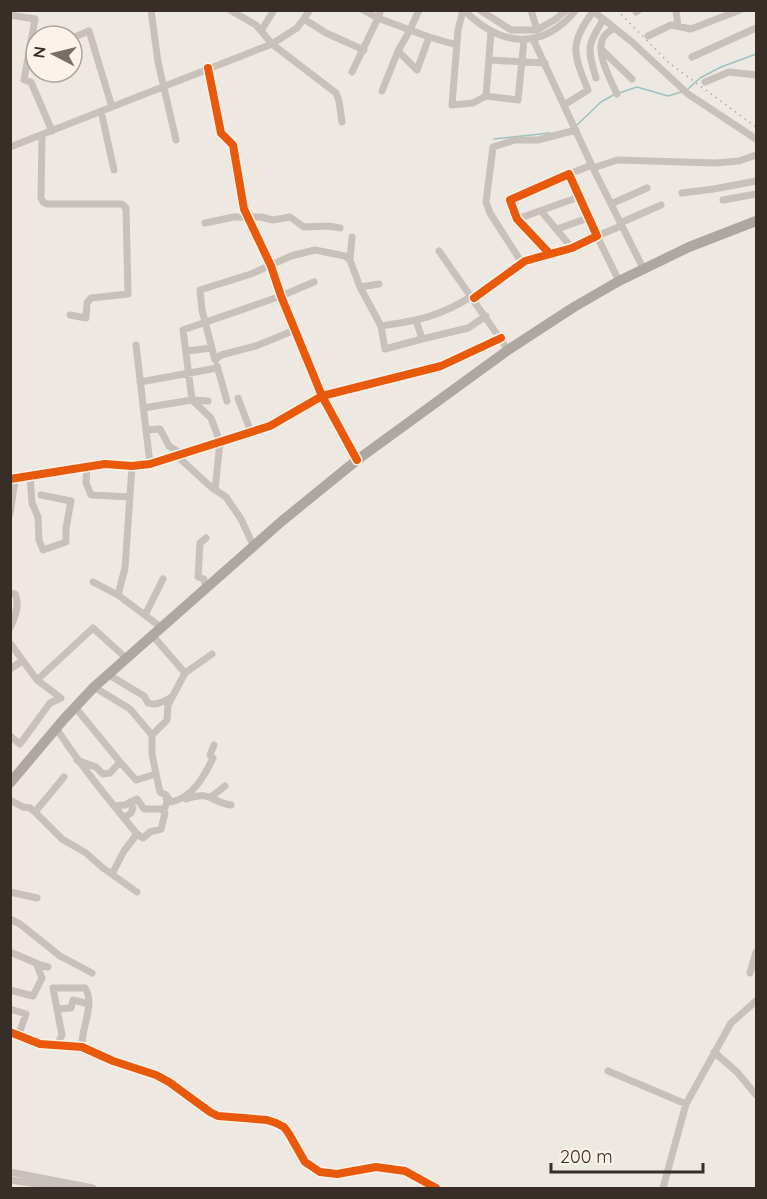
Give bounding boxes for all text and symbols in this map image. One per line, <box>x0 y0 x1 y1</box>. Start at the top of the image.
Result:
north arrow <box>24 24 84 84</box>
text: N <box>28 45 50 59</box>
scale bar <box>551 1136 702 1174</box>
text: 200 m <box>560 1145 613 1168</box>

